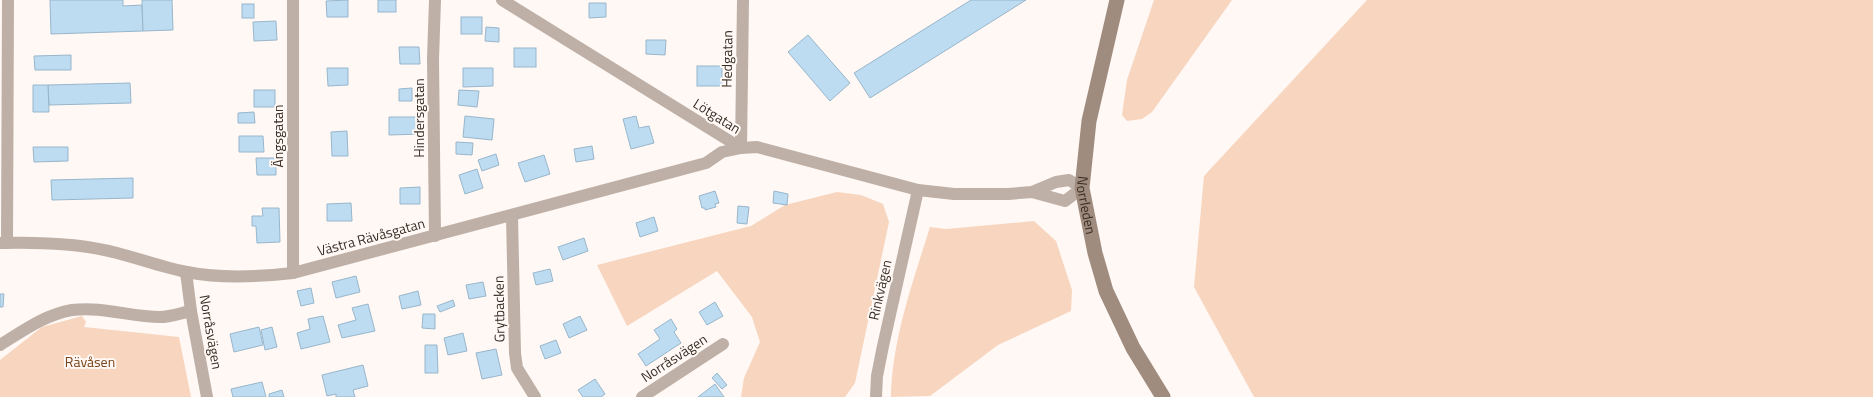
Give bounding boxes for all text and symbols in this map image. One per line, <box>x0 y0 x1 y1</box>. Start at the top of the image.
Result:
street label: Hedgatan <box>715 30 738 88</box>
street label: Hindersgatan <box>408 78 429 158</box>
street label: Lötgatan <box>689 93 745 138</box>
street label: Ängsgatan <box>267 104 288 168</box>
street label: Norrleden <box>1072 175 1102 236</box>
street label: Västra Rävåsgatan <box>315 212 427 261</box>
street label: Rinkvägen <box>862 258 897 322</box>
street label: Grytbacken <box>487 275 510 343</box>
street label: Norråsvägen <box>195 293 228 371</box>
street label: Norråsvägen <box>636 328 711 387</box>
park label: Rävåsen <box>65 351 115 372</box>

